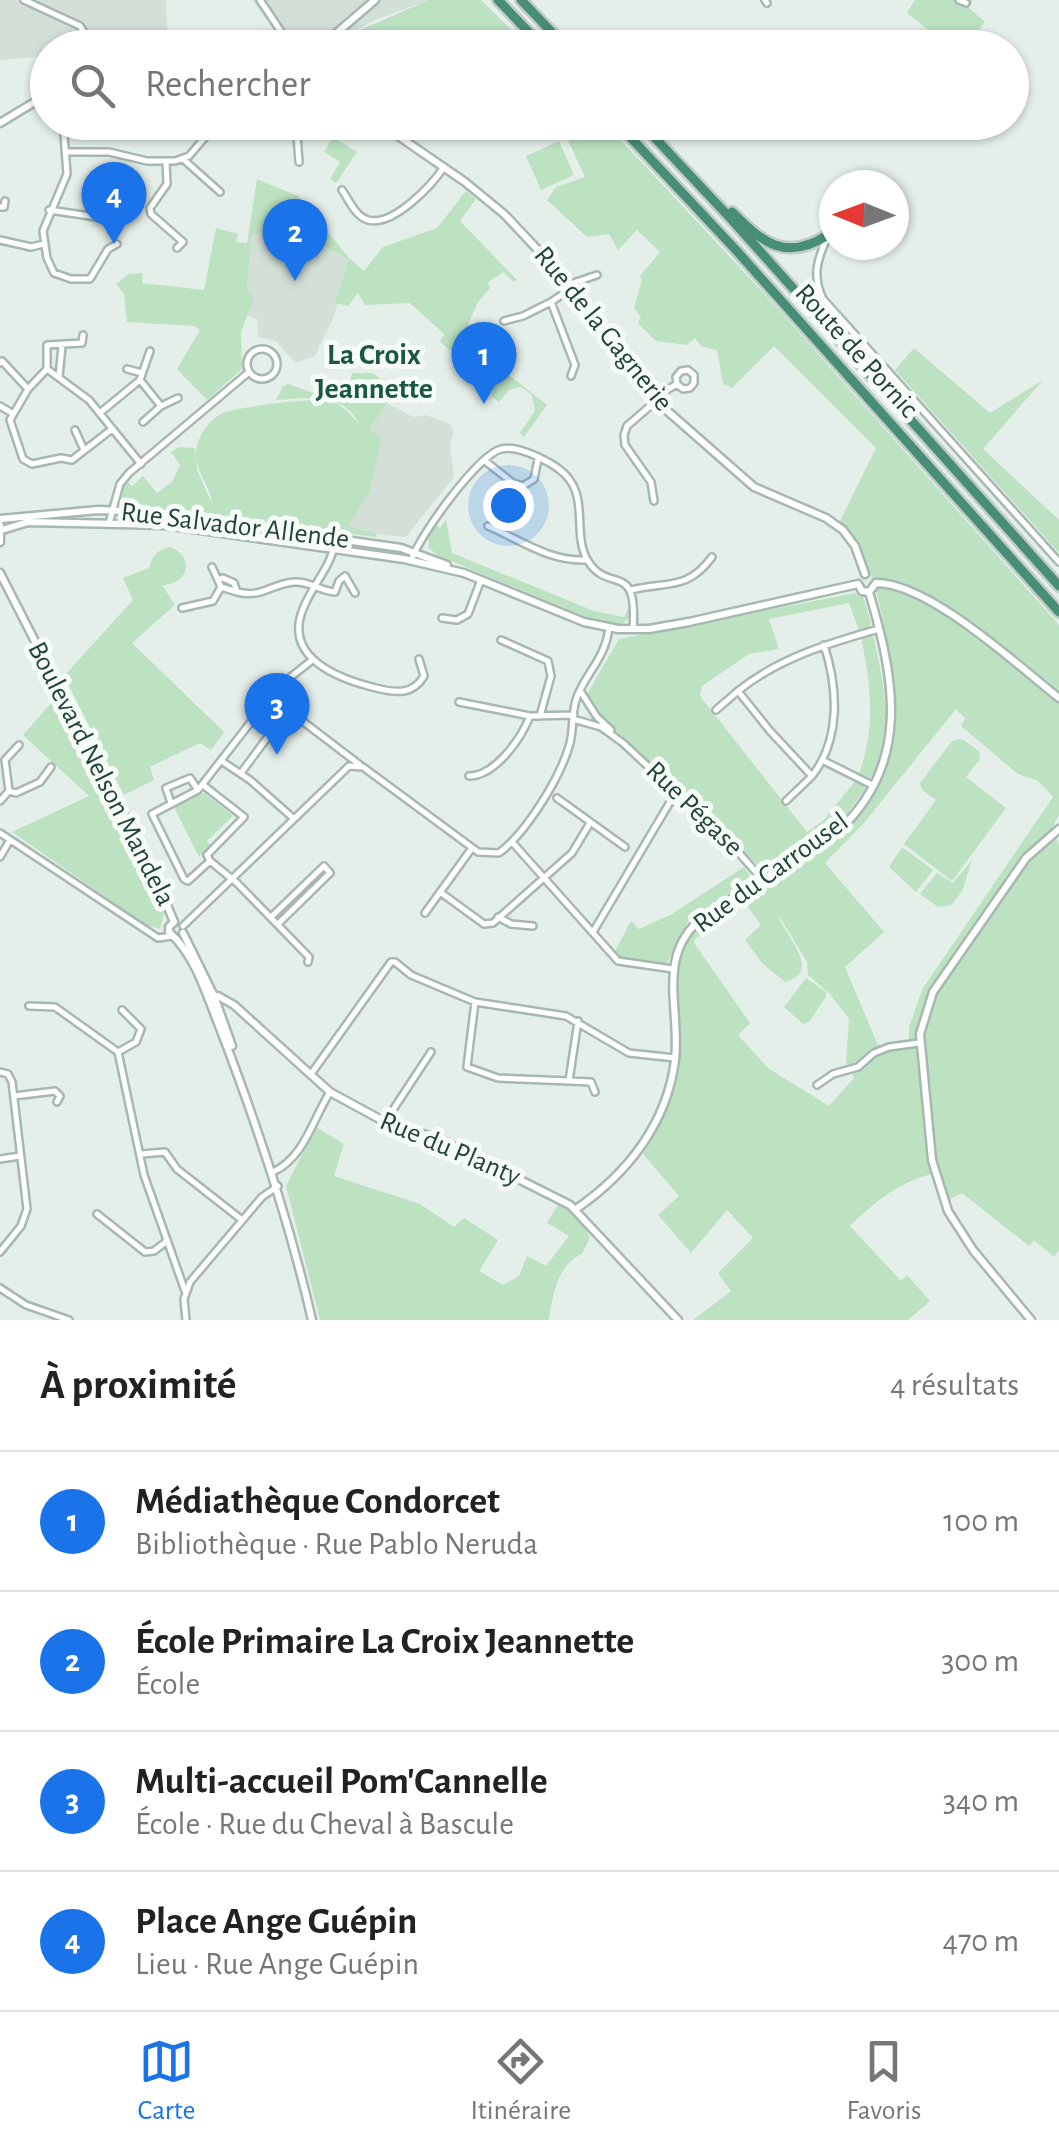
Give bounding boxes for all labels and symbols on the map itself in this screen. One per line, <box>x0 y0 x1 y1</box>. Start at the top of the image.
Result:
pin: 4 <box>82 162 146 244</box>
north arrow <box>819 170 909 260</box>
pin: 2 <box>262 198 328 281</box>
street label: Rue de la Gagnerie <box>528 242 678 416</box>
street label: Route de Pornic <box>789 279 923 423</box>
pin: 1 <box>452 322 516 404</box>
district label: La Croix Jeannette <box>315 340 433 404</box>
your location <box>483 480 534 531</box>
street label: Rue Salvador Allende <box>119 498 351 554</box>
street label: Boulevard Nelson Mandela <box>22 637 180 911</box>
pin: 3 <box>244 672 310 755</box>
street label: Rue Pégase <box>640 756 748 862</box>
street label: Rue du Carrousel <box>688 808 854 938</box>
street label: Rue du Planty <box>376 1107 524 1191</box>

